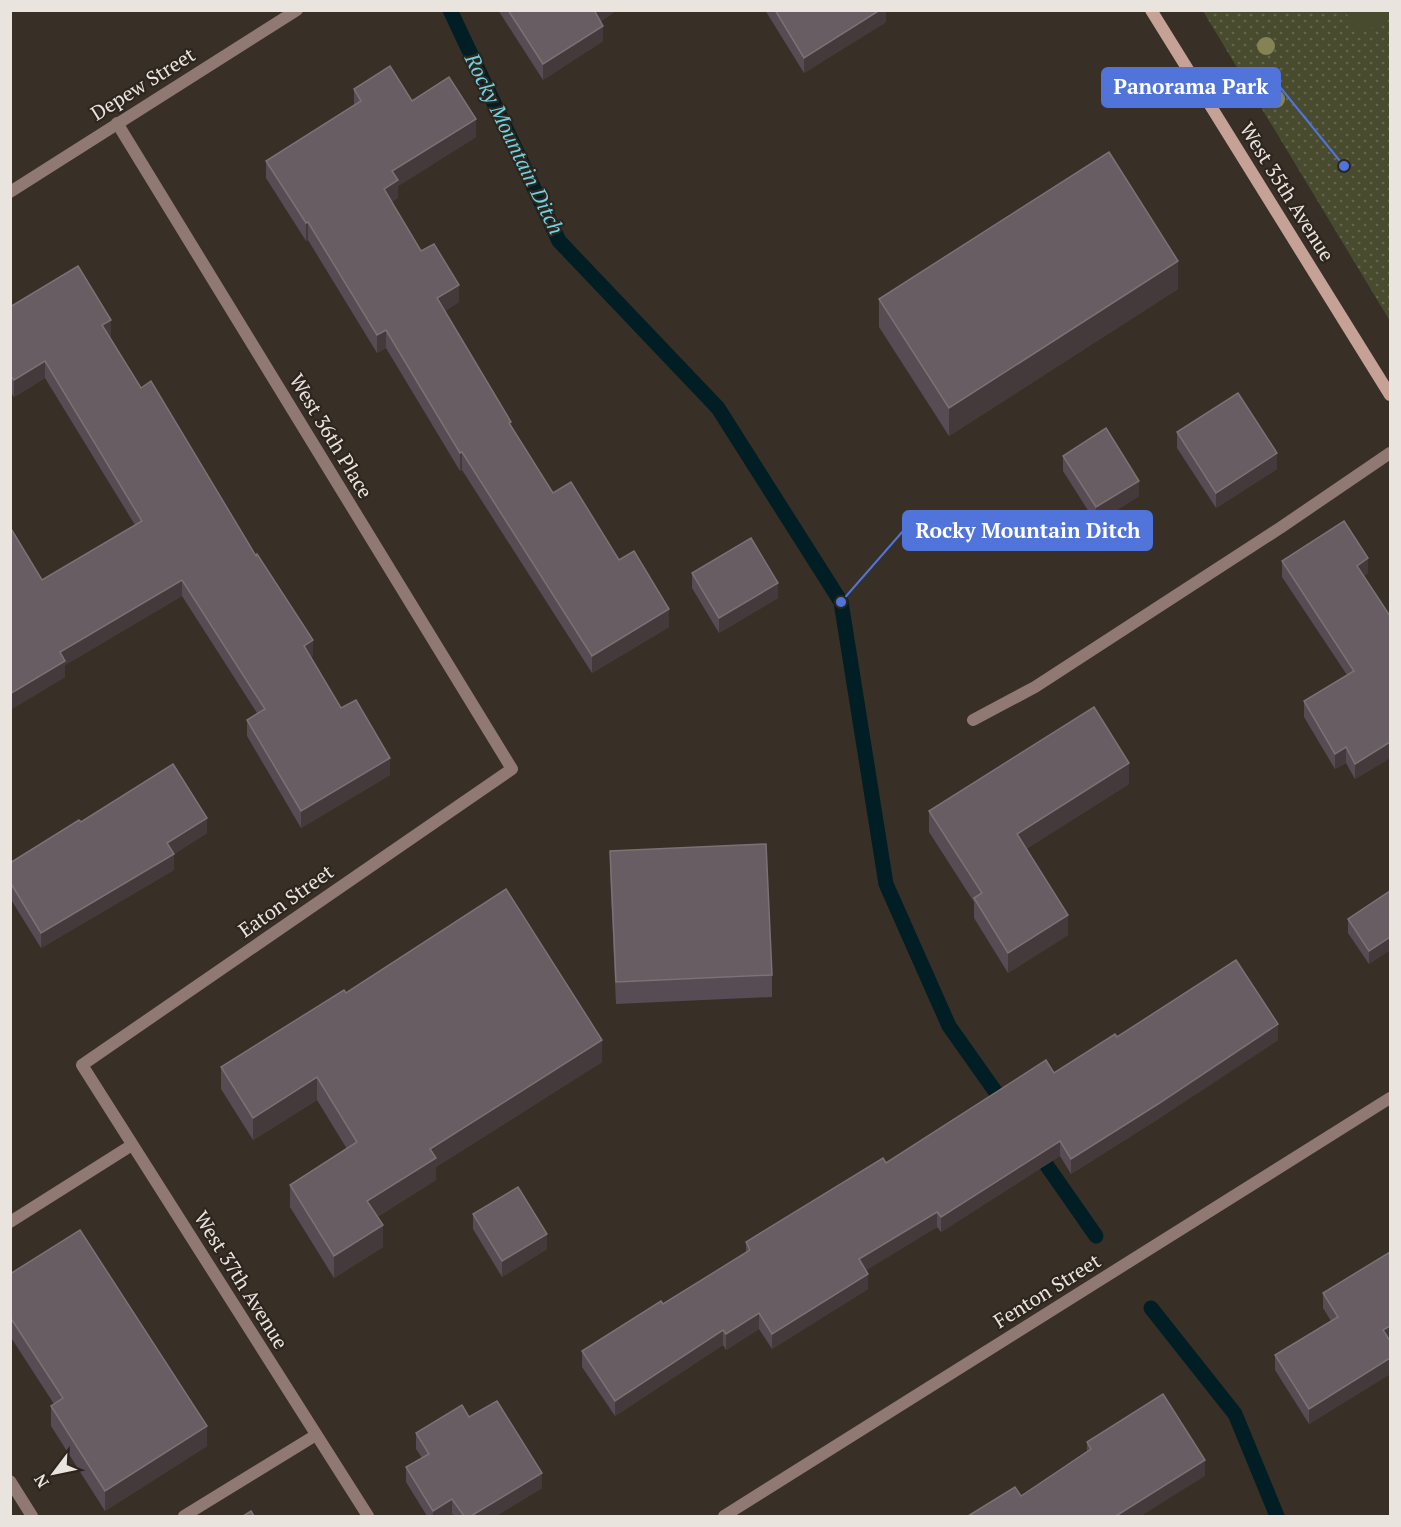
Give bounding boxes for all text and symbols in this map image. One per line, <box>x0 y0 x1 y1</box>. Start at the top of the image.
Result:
street label: Depew Street <box>85 40 201 126</box>
water label: Rocky Mountain Ditch <box>458 47 571 239</box>
callout: Panorama Park <box>1102 68 1280 107</box>
text: Panorama Park <box>1114 72 1269 100</box>
street label: West 35th Avenue <box>1234 117 1341 266</box>
street label: West 36th Place <box>284 368 379 503</box>
callout: Rocky Mountain Ditch <box>903 511 1152 550</box>
text: Rocky Mountain Ditch <box>915 516 1141 544</box>
street label: Eaton Street <box>233 858 339 943</box>
street label: West 37th Avenue <box>188 1206 295 1354</box>
street label: Fenton Street <box>988 1247 1106 1334</box>
north arrow <box>24 1443 84 1503</box>
text: N <box>29 1470 54 1492</box>

